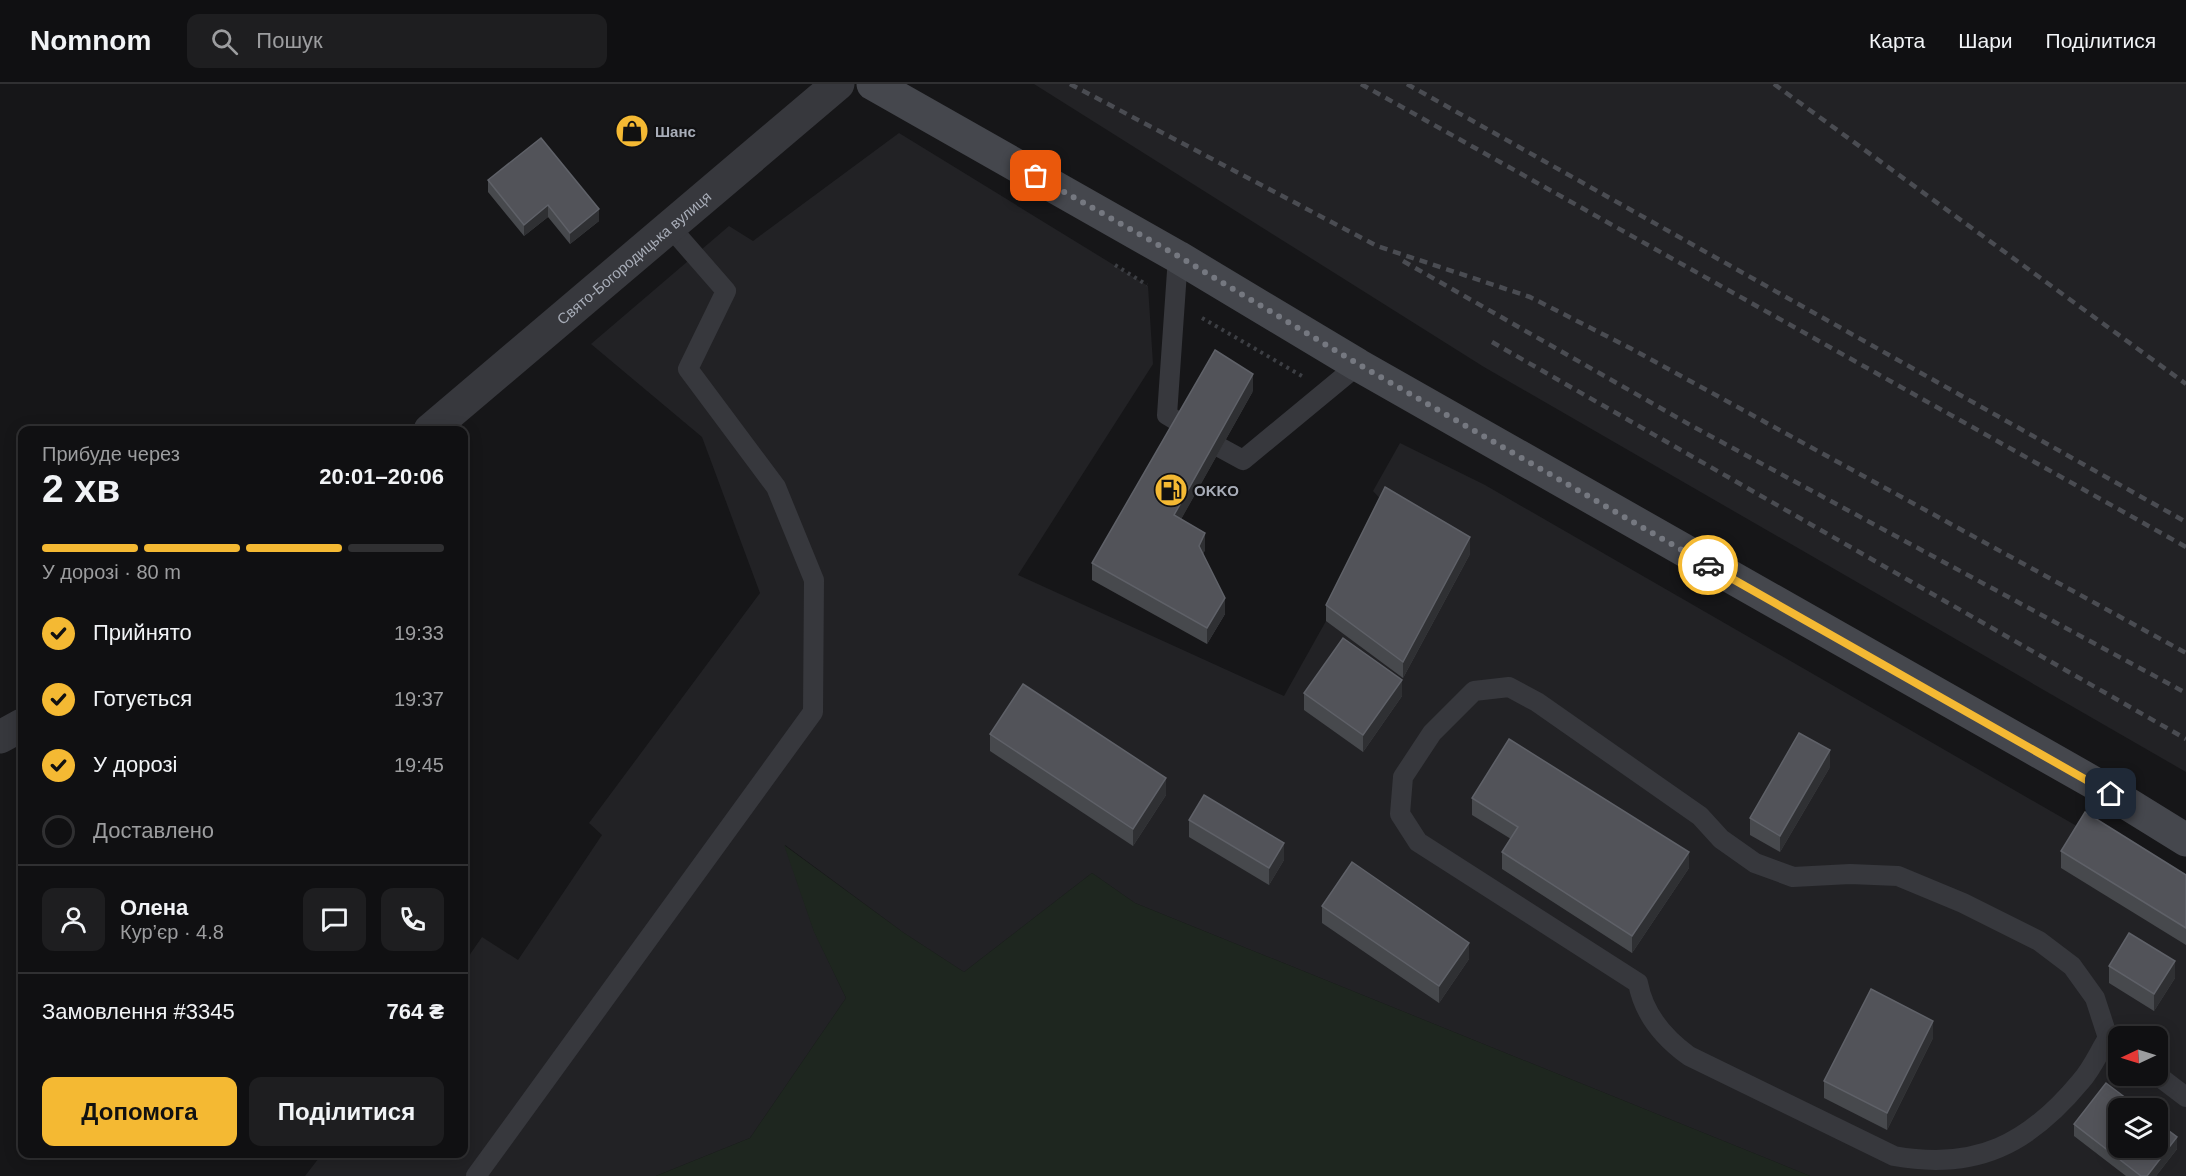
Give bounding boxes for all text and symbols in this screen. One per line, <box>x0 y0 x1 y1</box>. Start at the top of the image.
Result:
search box <box>187 14 607 68</box>
text: Nomnom <box>30 25 151 56</box>
icon: search <box>208 25 241 58</box>
text: Пошук <box>256 28 323 53</box>
text: Карта <box>1869 29 1925 52</box>
text: Шари <box>1958 29 2013 52</box>
text: Поділитися <box>2046 29 2156 52</box>
shop icon: Шанс <box>614 113 650 149</box>
place label: Шанс <box>655 123 696 140</box>
pin <box>1010 150 1061 201</box>
icon: bag <box>1019 159 1052 192</box>
street label: Свято-Богородицька вулиця <box>553 187 714 327</box>
text: Прибуде через <box>42 443 180 465</box>
text: 20:01–20:06 <box>319 464 444 489</box>
text: 2 хв <box>42 467 120 510</box>
fuel station icon: OKKO <box>1153 472 1189 508</box>
place label: OKKO <box>1194 482 1239 499</box>
courier <box>1678 535 1738 595</box>
icon: car <box>1692 549 1725 582</box>
text: У дорозі · 80 m <box>42 561 181 583</box>
icon: check <box>42 617 75 650</box>
text: Прийнято <box>93 620 192 645</box>
text: 19:33 <box>394 622 444 644</box>
icon: check <box>42 683 75 716</box>
text: Готується <box>93 686 192 711</box>
text: 19:37 <box>394 688 444 710</box>
icon: check <box>42 749 75 782</box>
text: У дорозі <box>93 752 177 777</box>
text: 19:45 <box>394 754 444 776</box>
pin <box>2085 768 2136 819</box>
icon: home <box>2094 777 2127 810</box>
text: Доставлено <box>93 818 214 843</box>
button: person <box>42 888 105 951</box>
button: chat <box>303 888 366 951</box>
button: phone <box>381 888 444 951</box>
text: Олена <box>120 895 188 920</box>
text: Кур’єр · 4.8 <box>120 921 224 943</box>
text: Замовлення #3345 <box>42 999 235 1024</box>
text: 764 ₴ <box>387 999 444 1024</box>
north arrow <box>2108 1026 2168 1086</box>
map controls <box>2108 1026 2168 1158</box>
button: Допомога <box>42 1077 237 1146</box>
button: Поділитися <box>249 1077 444 1146</box>
button: layers <box>2108 1098 2168 1158</box>

